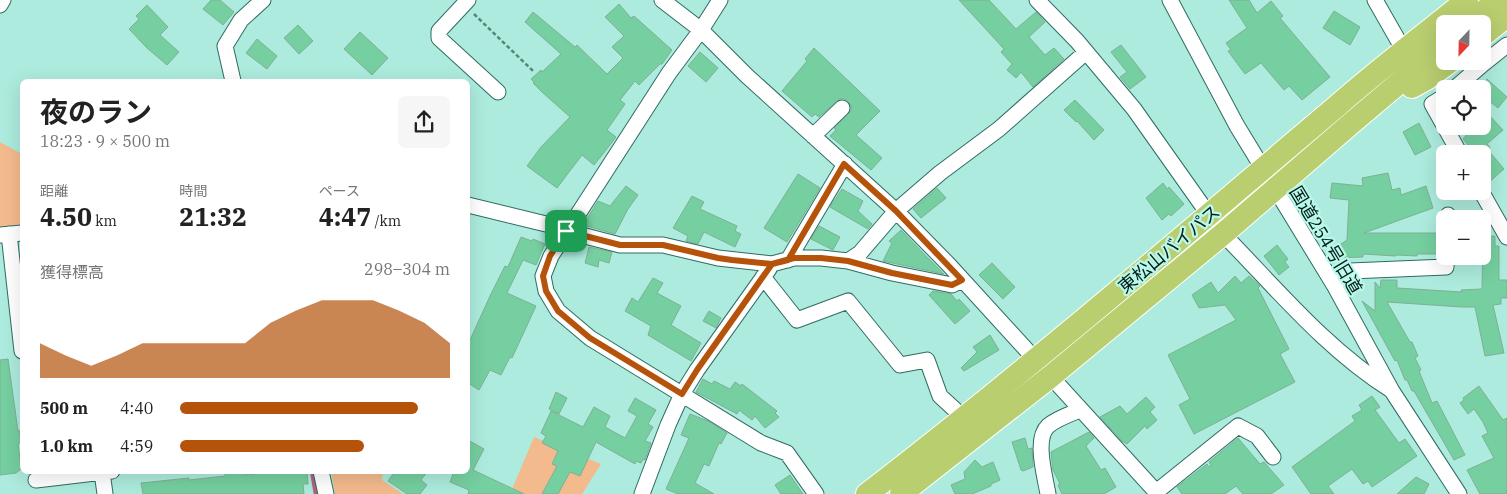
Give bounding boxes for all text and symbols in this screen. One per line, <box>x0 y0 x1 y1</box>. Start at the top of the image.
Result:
north arrow <box>1436 15 1491 70</box>
map controls <box>1436 15 1491 265</box>
button: locate <box>1436 80 1491 135</box>
text: 夜のラン <box>40 93 152 130</box>
button: share <box>398 96 450 148</box>
text: 18:23 · 9 × 500 m <box>40 131 170 151</box>
button: + <box>1436 145 1491 200</box>
text: 距離 <box>40 182 68 200</box>
text: 時間 <box>179 182 207 200</box>
text: ペース <box>319 182 360 200</box>
street label: 国道254号旧道 <box>1285 182 1367 298</box>
text: 4.50 <box>40 200 92 233</box>
text: 21:32 <box>179 200 247 233</box>
text: 4:47 <box>319 200 371 233</box>
street label: 東松山バイパス <box>1113 200 1225 298</box>
pin <box>545 210 587 252</box>
button: − <box>1436 210 1491 265</box>
text: km <box>92 212 117 230</box>
text: /km <box>371 212 401 230</box>
icon: arrive <box>552 217 580 245</box>
text: 298–304 m <box>364 259 450 279</box>
text: 獲得標高 <box>40 262 104 282</box>
text: 500 m <box>40 398 88 418</box>
text: 4:40 <box>120 398 153 418</box>
text: 1.0 km <box>40 436 93 456</box>
text: 4:59 <box>120 436 153 456</box>

